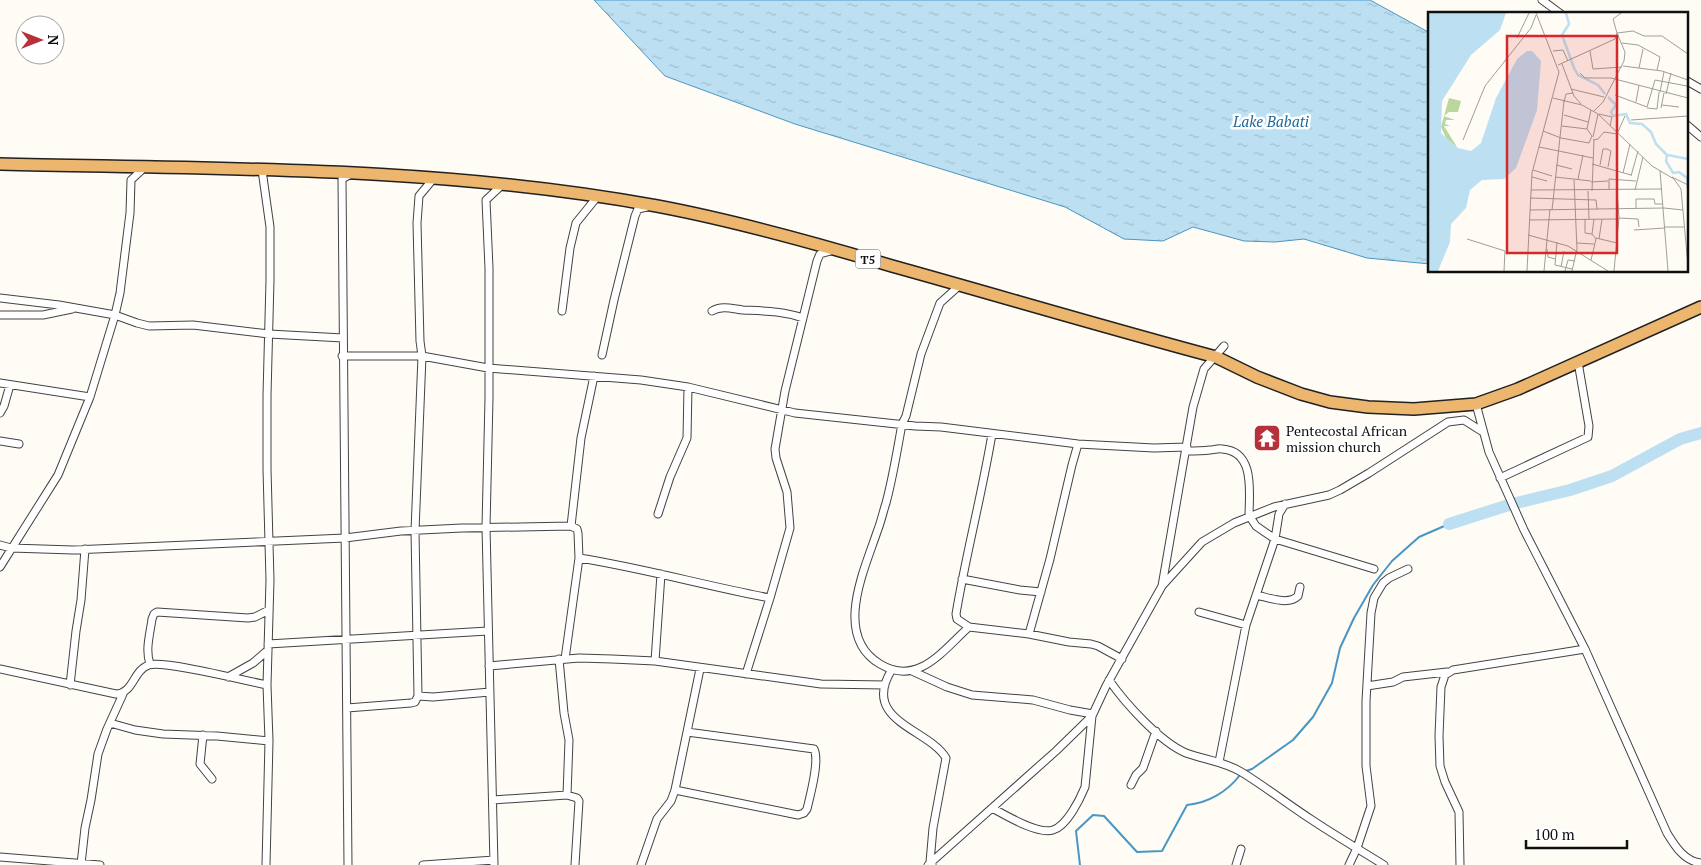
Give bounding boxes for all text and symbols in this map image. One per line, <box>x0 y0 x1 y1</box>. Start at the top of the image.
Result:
inset map <box>1428 12 1688 272</box>
north arrow <box>15 15 65 65</box>
text: N <box>44 35 63 46</box>
water label: Lake Babati <box>1232 111 1310 131</box>
road number: T5 <box>856 250 880 268</box>
place label: Pentecostal African mission church <box>1286 421 1408 456</box>
temple icon: Pentecostal African mission church <box>1252 423 1282 453</box>
scale bar <box>1526 818 1627 850</box>
text: 100 m <box>1534 824 1575 844</box>

